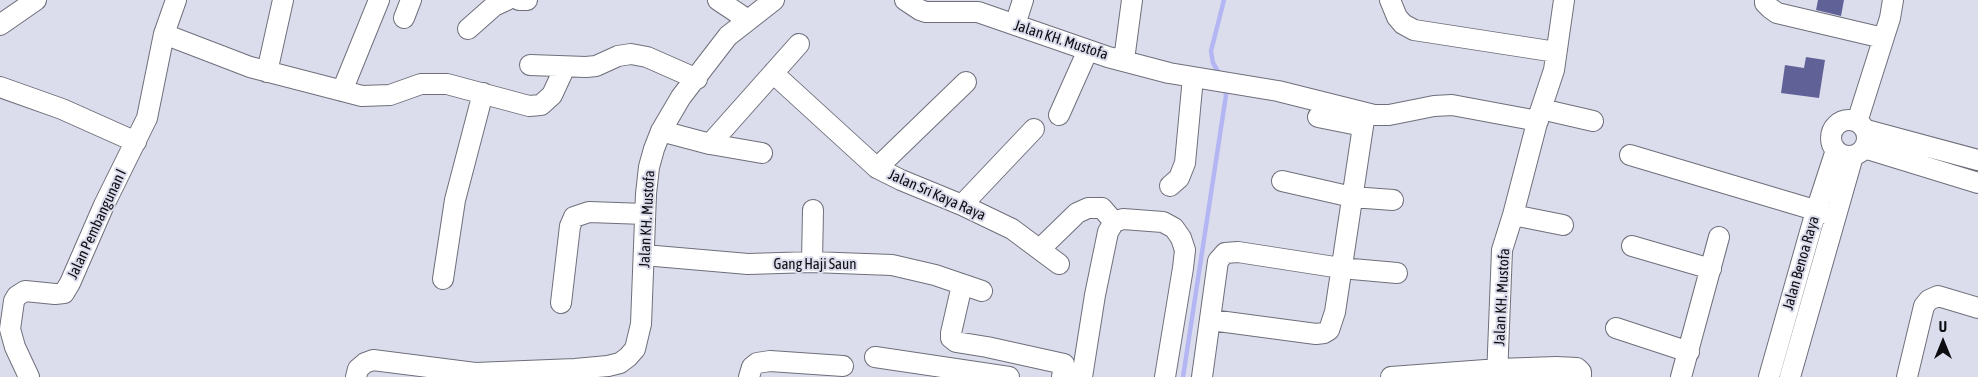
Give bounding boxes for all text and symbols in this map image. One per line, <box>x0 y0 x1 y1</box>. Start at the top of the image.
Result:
street label: Jalan KH. Mustofa <box>1012 16 1110 64</box>
street label: Jalan Sri Kaya Raya <box>885 165 989 225</box>
street label: Jalan Pembangunan I <box>64 166 130 282</box>
street label: Jalan KH. Mustofa <box>635 170 659 268</box>
street label: Jalan Benoa Raya <box>1779 214 1823 312</box>
street label: Jalan KH. Mustofa <box>1490 248 1514 346</box>
street label: Gang Haji Saun <box>773 255 857 273</box>
north arrow <box>1918 317 1968 367</box>
text: U <box>1939 319 1947 335</box>

